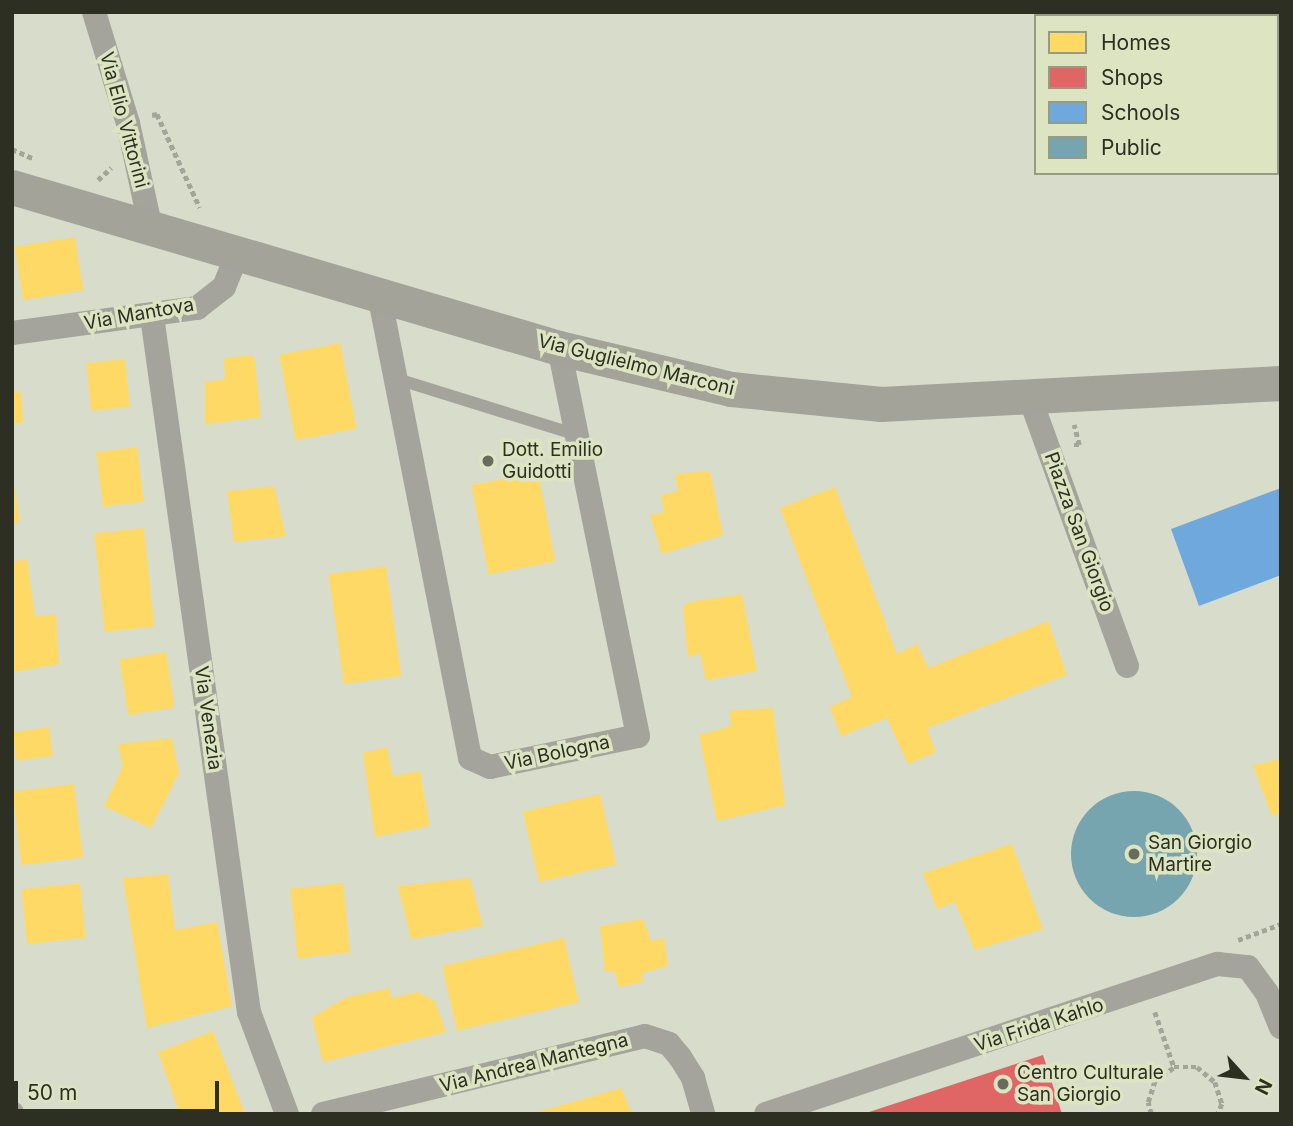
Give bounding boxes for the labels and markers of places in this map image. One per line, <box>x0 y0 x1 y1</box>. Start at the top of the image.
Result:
place label: Dott. Emilio Guidotti <box>502 439 603 483</box>
marker: Dott. Emilio Guidotti <box>480 453 496 469</box>
place label: San Giorgio Martire <box>1148 832 1252 876</box>
marker: San Giorgio Martire <box>1126 846 1142 862</box>
place label: Centro Culturale San Giorgio <box>1017 1062 1164 1106</box>
marker: Centro Culturale San Giorgio <box>995 1076 1011 1092</box>

